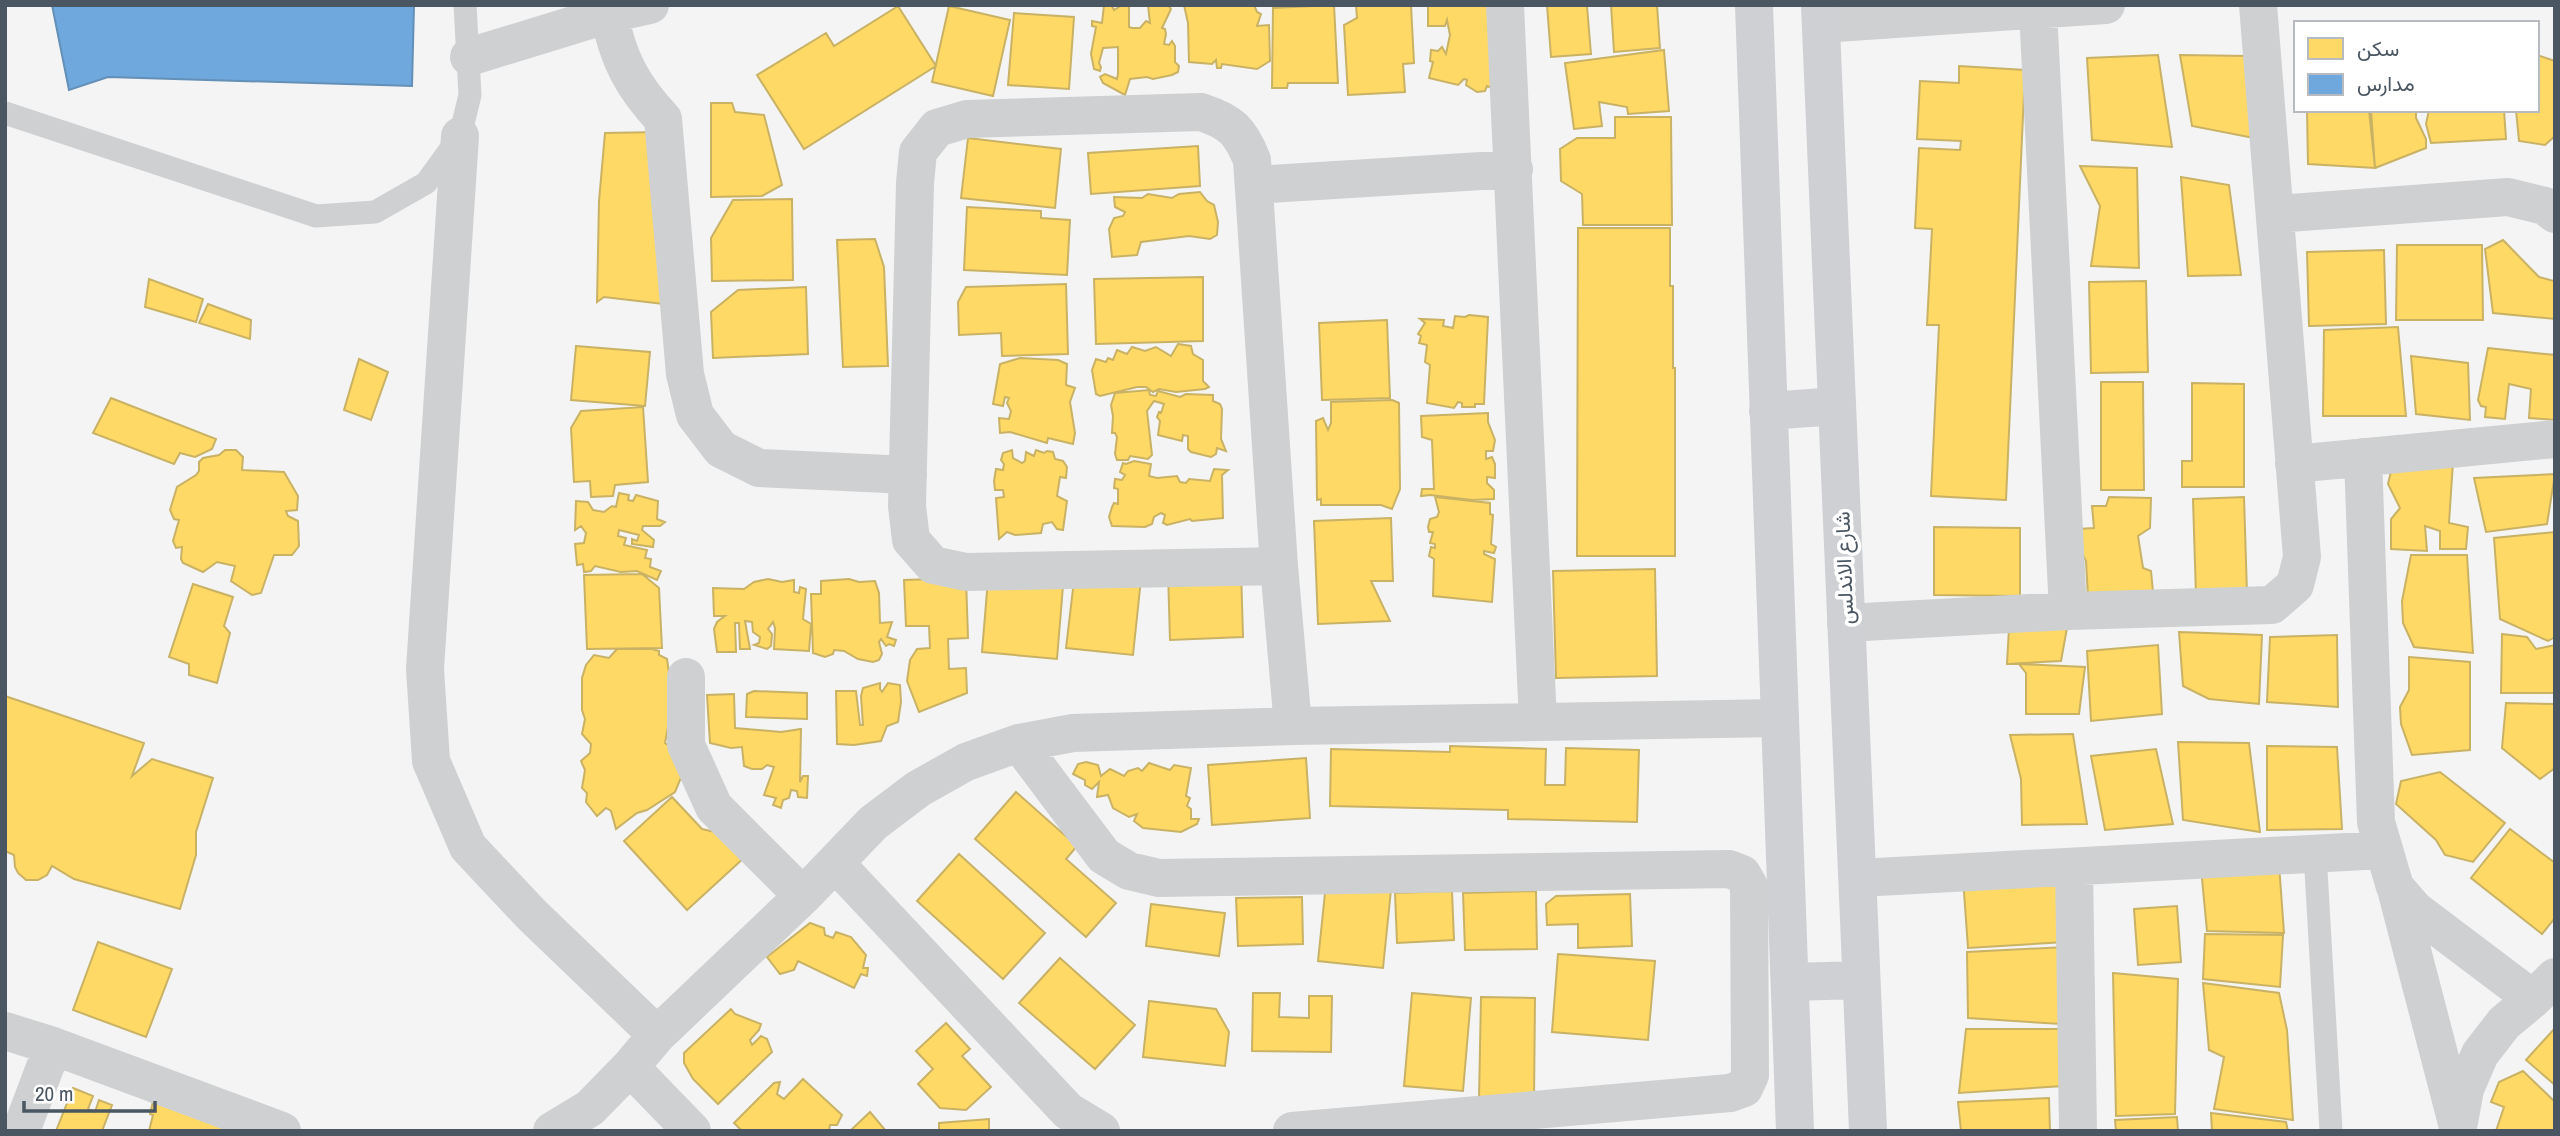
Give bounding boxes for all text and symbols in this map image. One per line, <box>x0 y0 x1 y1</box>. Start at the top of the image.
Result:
legend <box>2294 21 2539 112</box>
text: سكن <box>2357 34 2399 63</box>
text: مدارس <box>2357 69 2415 98</box>
street label: شارع الاندلس <box>1828 511 1860 625</box>
scale bar <box>24 1070 156 1114</box>
text: 20 m <box>35 1079 73 1108</box>

